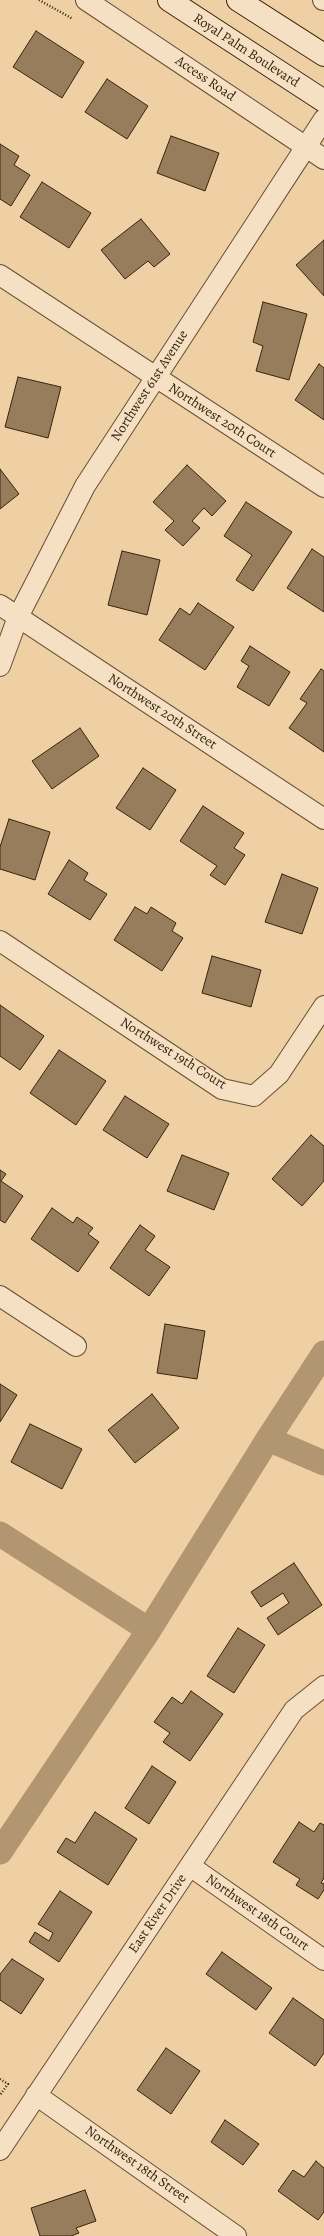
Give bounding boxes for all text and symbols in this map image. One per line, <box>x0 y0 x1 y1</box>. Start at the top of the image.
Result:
street label: Royal Palm Boulevard <box>190 10 302 92</box>
street label: Access Road <box>172 53 238 105</box>
street label: Northwest 61st Avenue <box>108 327 192 445</box>
street label: Northwest 20th Court <box>165 380 279 462</box>
street label: Northwest 20th Street <box>104 671 220 753</box>
street label: Northwest 19th Court <box>117 1015 229 1093</box>
street label: East River Drive <box>125 1871 191 1957</box>
street label: Northwest 18th Court <box>202 1871 312 1955</box>
street label: Northwest 18th Street <box>81 2123 193 2207</box>

